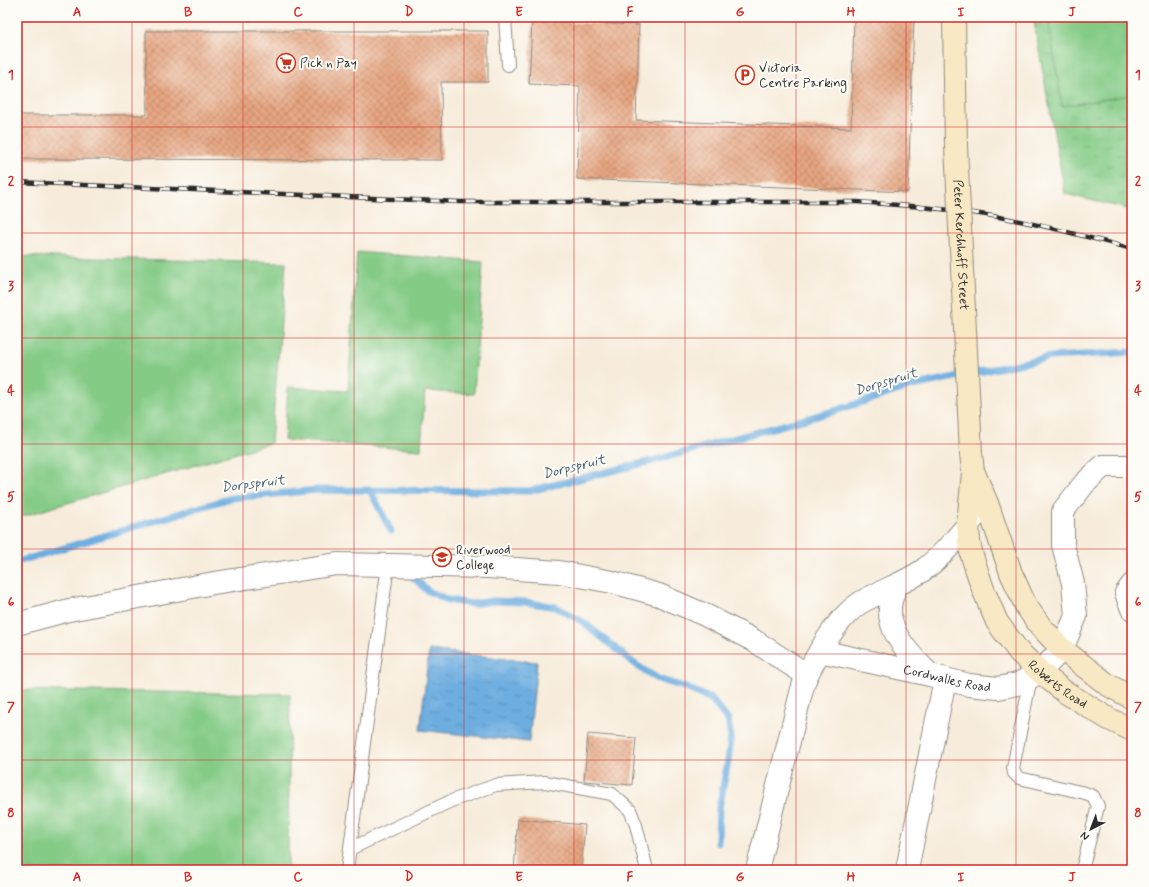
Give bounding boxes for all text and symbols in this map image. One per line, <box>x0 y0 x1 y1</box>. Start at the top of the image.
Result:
text: A <box>73 4 81 21</box>
text: B <box>184 4 193 21</box>
text: C <box>293 4 303 21</box>
text: D <box>405 4 414 21</box>
text: E <box>515 4 523 21</box>
text: F <box>627 4 634 21</box>
text: G <box>736 4 745 21</box>
text: H <box>847 4 856 21</box>
text: I <box>958 4 965 21</box>
text: J <box>1068 4 1076 21</box>
supermarket icon: Pick n Pay <box>275 52 297 74</box>
place label: Pick n Pay <box>300 55 357 72</box>
place label: Victoria Centre Parking <box>759 60 847 93</box>
parking icon: Victoria Centre Parking <box>734 64 756 86</box>
text: 1 <box>8 67 14 84</box>
text: 1 <box>1135 67 1141 84</box>
text: 2 <box>8 173 15 190</box>
text: 2 <box>1135 173 1142 190</box>
street label: Peter Kerchhoff Street <box>949 179 973 311</box>
text: 3 <box>8 278 14 295</box>
text: 3 <box>1135 278 1141 295</box>
water label: Dorpspruit <box>853 364 920 400</box>
text: 4 <box>7 383 15 400</box>
text: 4 <box>1134 383 1142 400</box>
water label: Dorpspruit <box>541 450 608 483</box>
water label: Dorpspruit <box>220 471 287 497</box>
text: 5 <box>7 489 15 506</box>
text: 5 <box>1134 489 1142 506</box>
place label: Riverwood College <box>456 542 511 574</box>
school or university icon: Riverwood College <box>431 546 453 568</box>
text: 6 <box>8 594 15 611</box>
text: 6 <box>1135 594 1142 611</box>
street label: Roberts Road <box>1024 656 1091 712</box>
street label: Cordwalles Road <box>902 661 992 696</box>
text: 7 <box>7 699 15 716</box>
text: 7 <box>1134 699 1142 716</box>
text: 8 <box>7 805 15 822</box>
text: 8 <box>1134 805 1142 822</box>
north arrow <box>1071 809 1111 849</box>
text: N <box>1078 828 1092 843</box>
text: A <box>73 869 81 886</box>
text: B <box>184 869 193 886</box>
text: C <box>293 869 303 886</box>
text: D <box>405 869 414 886</box>
text: E <box>515 869 523 886</box>
text: F <box>627 869 634 886</box>
text: G <box>736 869 745 886</box>
text: H <box>847 869 856 886</box>
text: I <box>958 869 965 886</box>
text: J <box>1068 869 1076 886</box>

